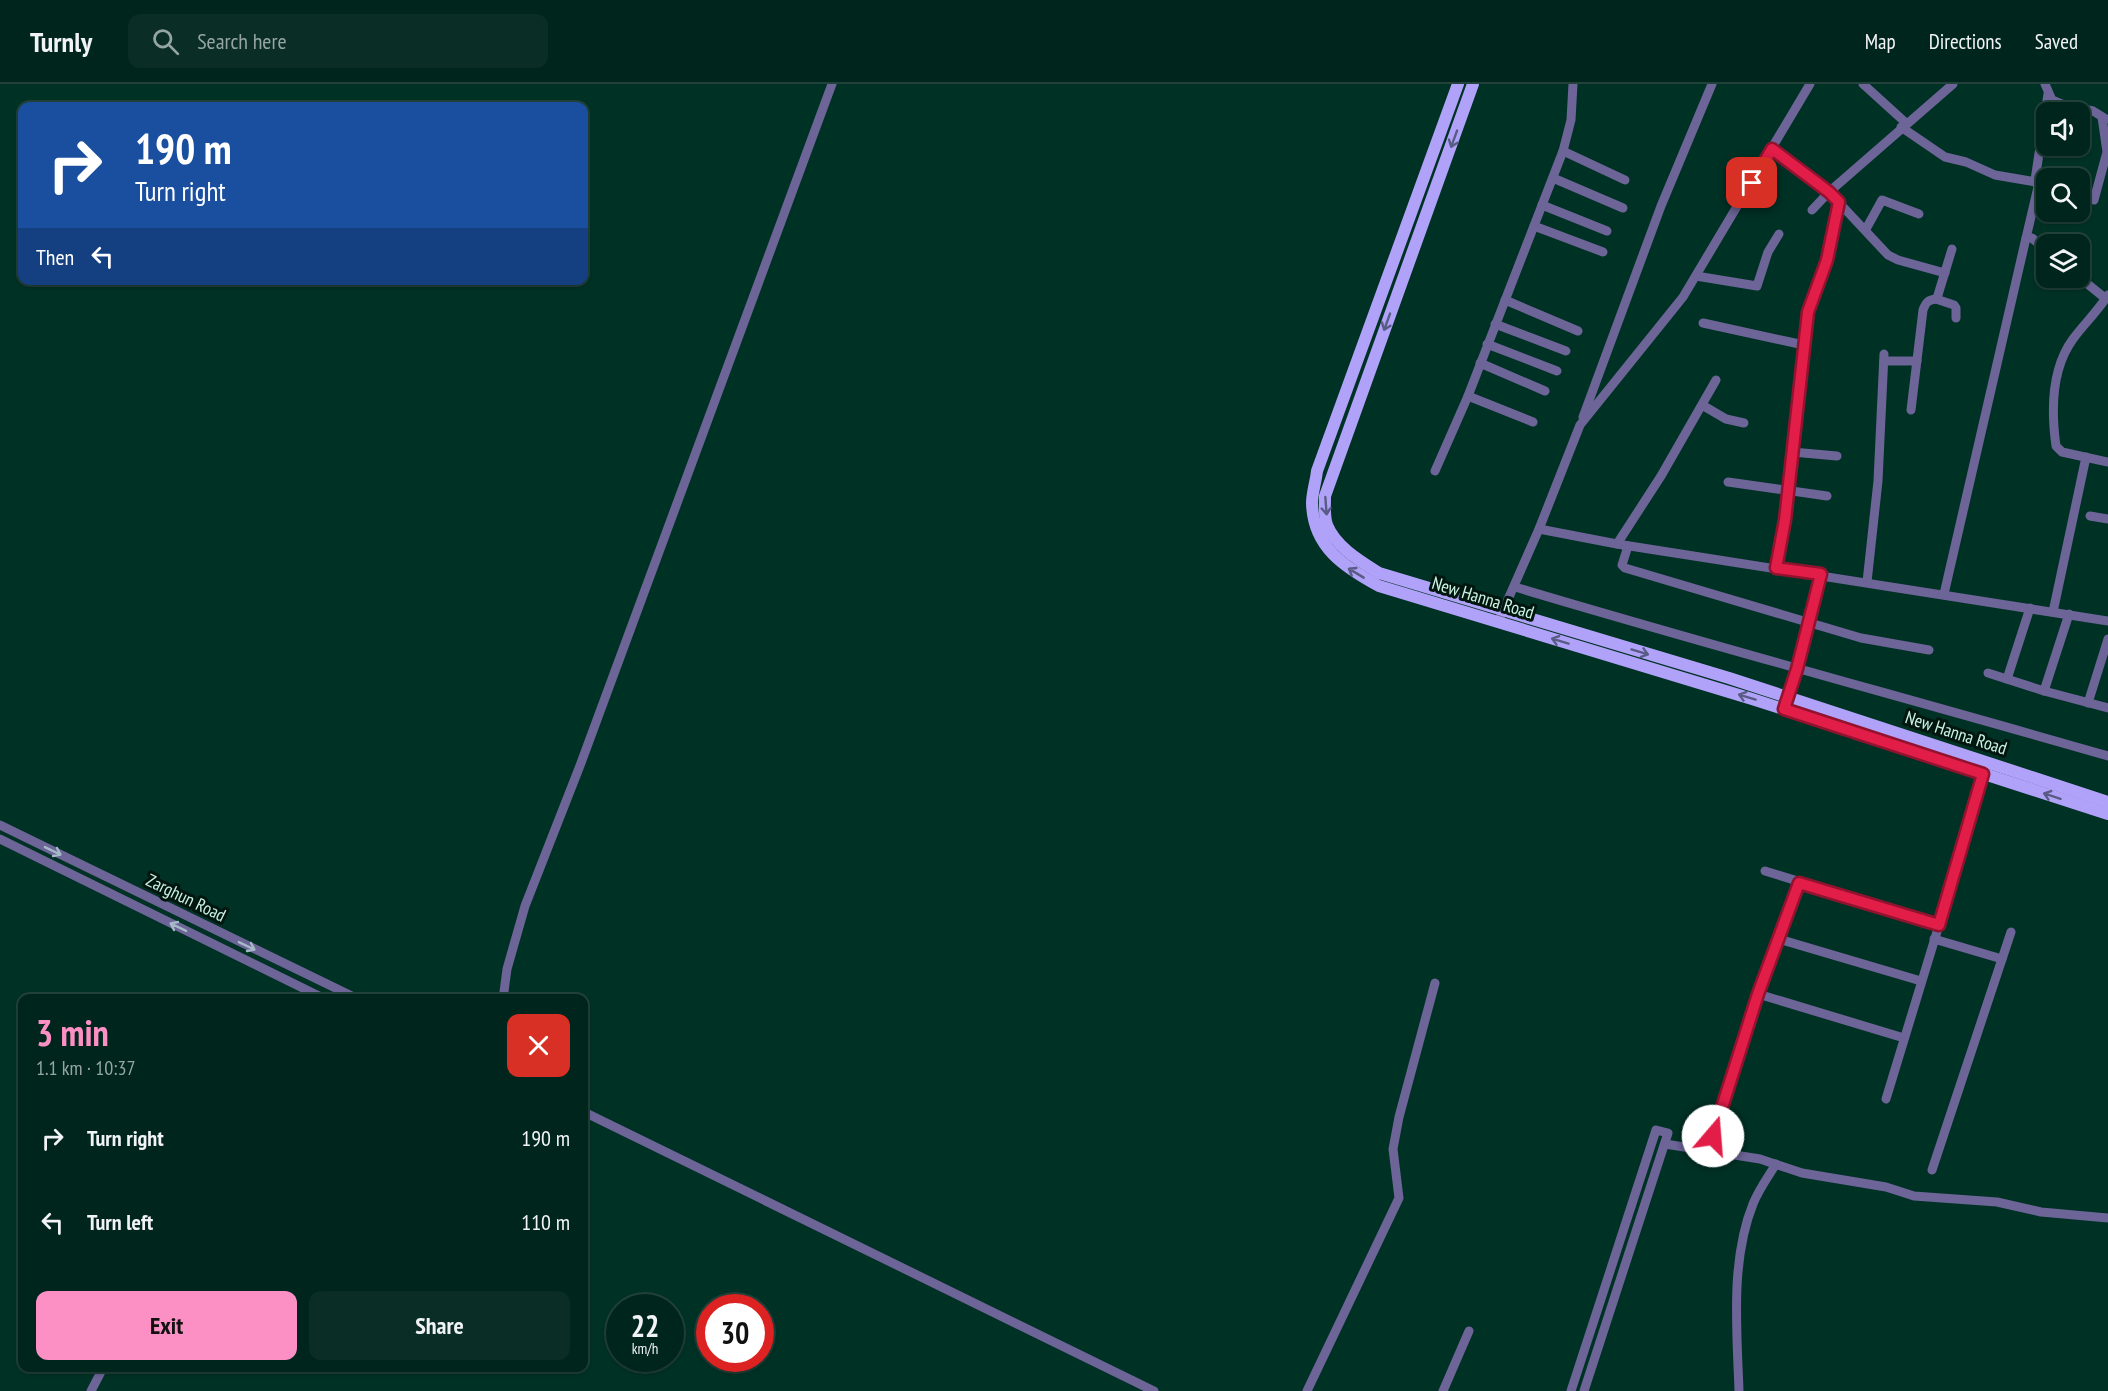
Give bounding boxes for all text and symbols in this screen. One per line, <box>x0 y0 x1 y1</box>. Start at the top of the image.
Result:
search box <box>128 14 548 68</box>
text: Turnly <box>30 23 92 60</box>
icon: search <box>149 25 182 58</box>
text: Search here <box>197 27 287 55</box>
text: Map <box>1865 28 1896 55</box>
text: Directions <box>1929 28 2002 55</box>
text: Saved <box>2035 28 2078 55</box>
map controls <box>2036 102 2090 288</box>
button: sound <box>2036 102 2090 156</box>
text: 190 m <box>135 121 232 176</box>
icon: right <box>36 126 114 204</box>
one-way arrow <box>1447 129 1458 148</box>
pin <box>1726 157 1777 208</box>
icon: arrive <box>1735 166 1768 199</box>
button: search <box>2036 168 2090 222</box>
text: Turn right <box>135 174 226 208</box>
button: layers <box>2036 234 2090 288</box>
icon: left <box>86 240 119 273</box>
text: Then <box>36 243 74 271</box>
one-way arrow <box>1381 313 1392 331</box>
one-way arrow <box>1320 496 1331 516</box>
one-way arrow <box>1348 566 1365 578</box>
street label: New Hanna Road <box>1429 571 1537 624</box>
one-way arrow <box>1551 635 1570 646</box>
one-way arrow <box>1630 647 1649 658</box>
one-way arrow <box>1738 691 1757 702</box>
street label: New Hanna Road <box>1902 705 2010 760</box>
one-way arrow <box>2043 790 2062 801</box>
one-way arrow <box>43 846 61 857</box>
street label: Zarghun Road <box>143 868 230 927</box>
one-way arrow <box>169 920 187 932</box>
one-way arrow <box>237 940 255 952</box>
text: 3 min <box>36 1009 109 1056</box>
button: close <box>507 1014 570 1077</box>
text: 1.1 km · 10:37 <box>36 1055 135 1081</box>
position arrow <box>1681 1104 1745 1168</box>
icon: right <box>36 1122 69 1155</box>
text: Turn right <box>87 1124 164 1152</box>
text: 190 m <box>521 1124 570 1152</box>
icon: left <box>36 1206 69 1239</box>
text: Turn left <box>87 1208 153 1236</box>
text: 110 m <box>521 1208 570 1236</box>
button: Exit <box>36 1291 297 1360</box>
button: Share <box>309 1291 570 1360</box>
speed limit sign: 30 <box>696 1294 774 1372</box>
text: 22 <box>631 1306 659 1345</box>
text: km/h <box>632 1339 658 1358</box>

